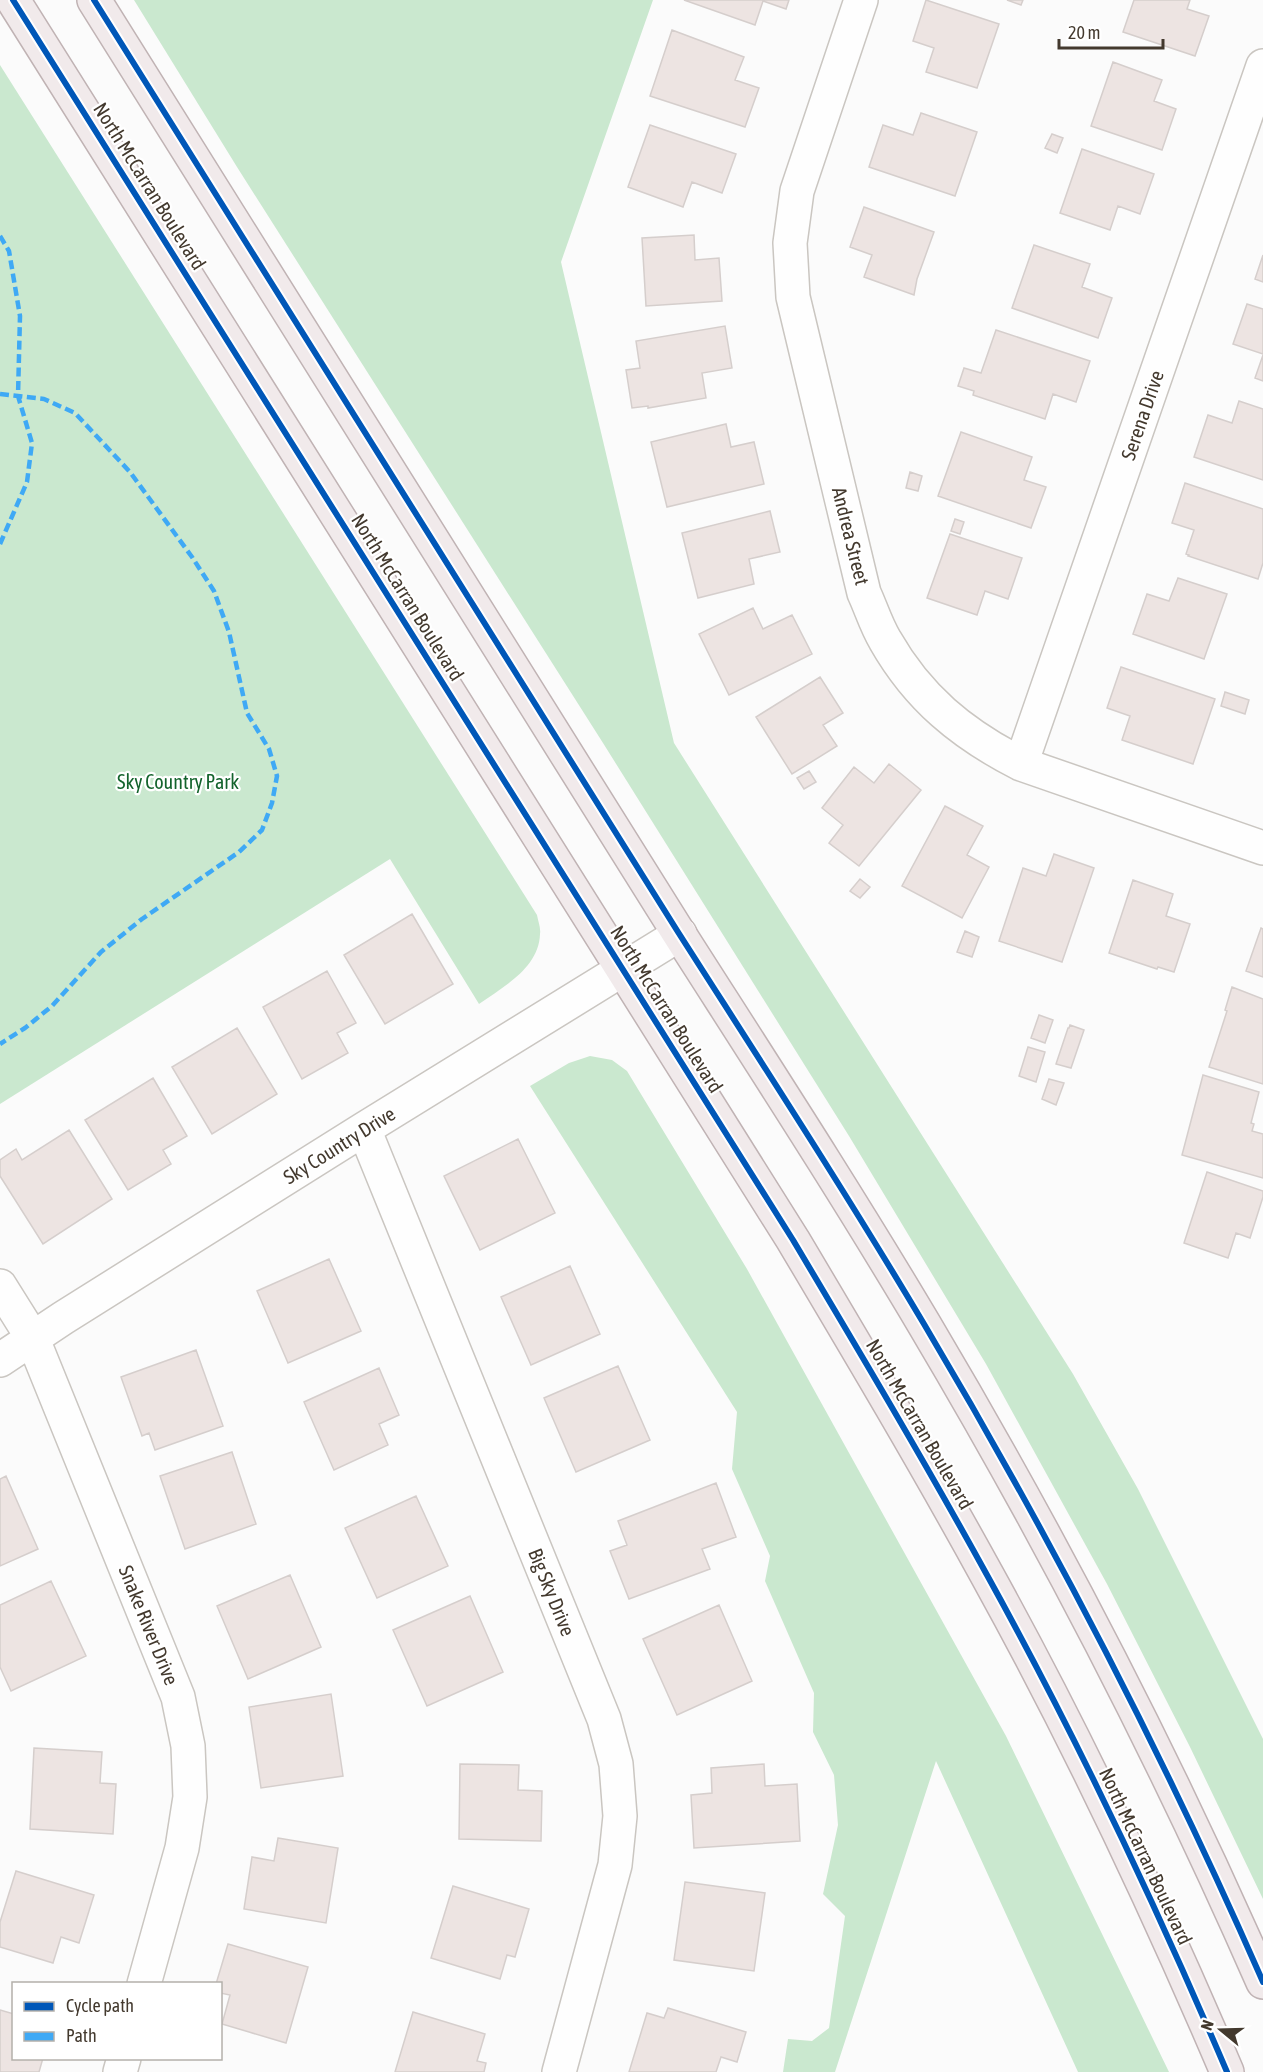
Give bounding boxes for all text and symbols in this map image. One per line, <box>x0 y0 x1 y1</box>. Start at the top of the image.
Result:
scale bar <box>1059 12 1162 50</box>
text: 20 m <box>1068 22 1100 43</box>
street label: North McCarran Boulevard <box>89 98 211 274</box>
street label: Serena Drive <box>1116 367 1168 463</box>
street label: Andrea Street <box>828 485 874 587</box>
street label: North McCarran Boulevard <box>347 509 469 685</box>
park label: Sky Country Park <box>117 770 239 793</box>
street label: North McCarran Boulevard <box>606 921 728 1097</box>
street label: Sky Country Drive <box>279 1101 399 1189</box>
street label: North McCarran Boulevard <box>862 1335 978 1513</box>
street label: Big Sky Drive <box>524 1545 580 1639</box>
street label: Snake River Drive <box>115 1562 183 1688</box>
street label: North McCarran Boulevard <box>1095 1764 1197 1948</box>
legend <box>12 1982 222 2060</box>
text: Cycle path <box>66 1995 134 2016</box>
north arrow <box>1191 2000 1251 2060</box>
text: N <box>1197 2018 1217 2033</box>
text: Path <box>66 2025 97 2046</box>

